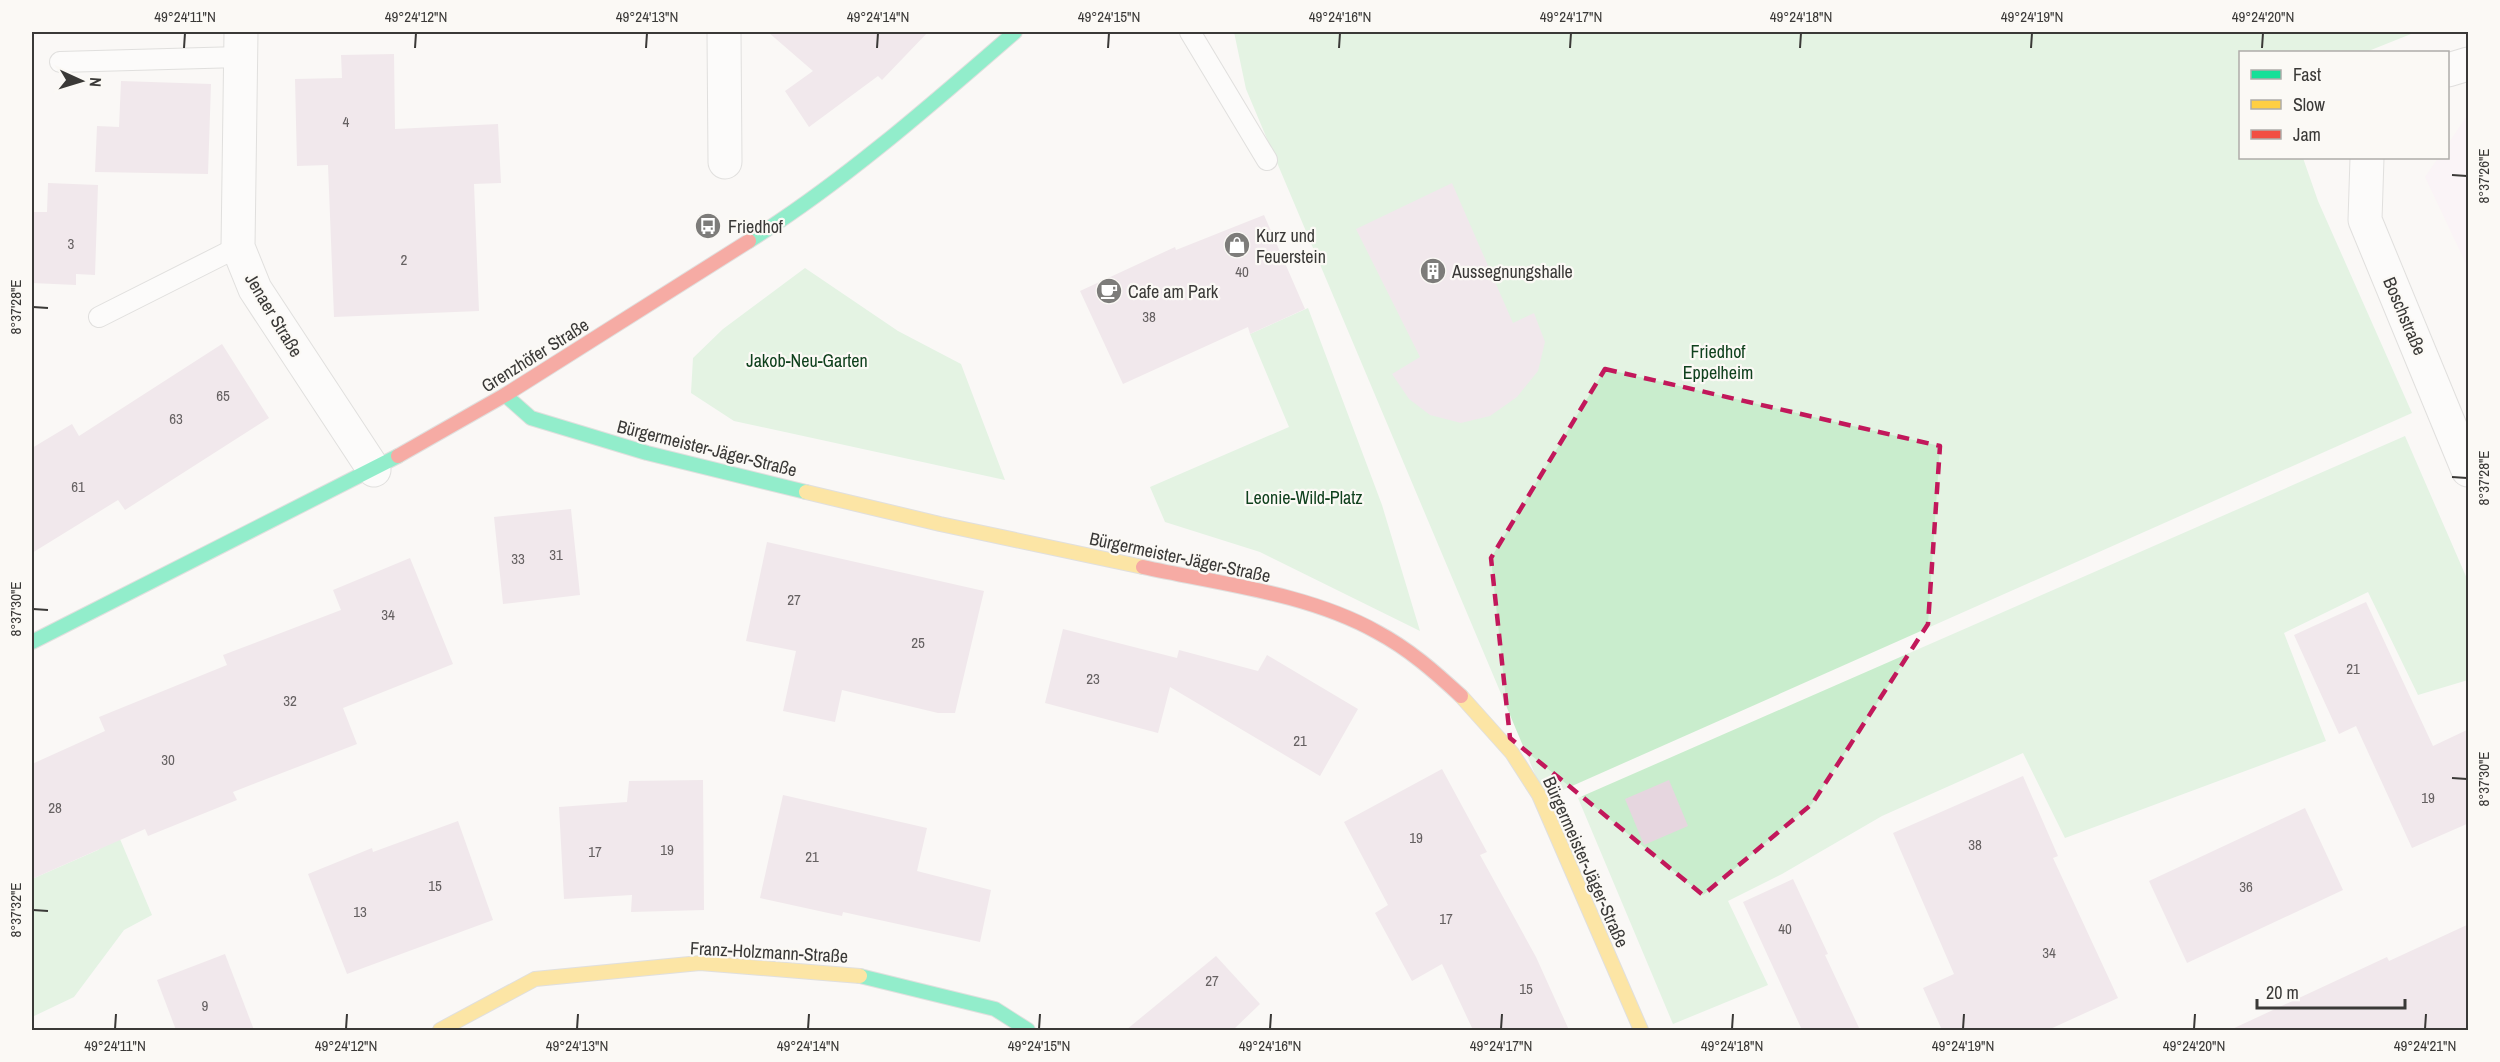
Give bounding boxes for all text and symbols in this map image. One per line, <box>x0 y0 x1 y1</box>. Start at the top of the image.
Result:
text: 49°24'11"N <box>154 6 216 27</box>
text: 49°24'12"N <box>385 6 447 27</box>
text: 49°24'13"N <box>616 6 678 27</box>
text: 49°24'14"N <box>847 6 909 27</box>
text: 49°24'15"N <box>1078 6 1140 27</box>
text: 49°24'16"N <box>1309 6 1371 27</box>
text: 49°24'17"N <box>1540 6 1602 27</box>
text: 49°24'18"N <box>1770 6 1832 27</box>
text: 49°24'19"N <box>2001 6 2063 27</box>
text: 49°24'20"N <box>2232 6 2294 27</box>
north arrow <box>51 51 111 111</box>
legend <box>2239 51 2449 159</box>
text: Fast <box>2293 62 2321 87</box>
text: N <box>85 77 107 88</box>
text: Slow <box>2293 92 2325 117</box>
house number: 4 <box>343 111 350 132</box>
text: Jam <box>2293 122 2321 147</box>
text: 8°37'26"E <box>2473 148 2494 204</box>
bus stop icon: Friedhof <box>693 211 723 241</box>
place label: Friedhof <box>728 214 784 239</box>
place label: Kurz und Feuerstein <box>1256 223 1326 269</box>
shop icon: Kurz und Feuerstein <box>1222 230 1252 260</box>
house number: 3 <box>68 233 75 254</box>
house number: 2 <box>401 249 408 270</box>
building icon: Aussegnungshalle <box>1418 256 1448 286</box>
place label: Aussegnungshalle <box>1451 259 1573 284</box>
house number: 40 <box>1235 261 1249 282</box>
street label: Jenaer Straße <box>239 268 309 362</box>
street label: Boschstraße <box>2377 273 2433 359</box>
cafe icon: Cafe am Park <box>1094 276 1124 306</box>
text: 8°37'28"E <box>5 279 26 335</box>
place label: Cafe am Park <box>1128 279 1219 304</box>
house number: 38 <box>1142 306 1156 327</box>
street label: Grenzhöfer Straße <box>477 312 593 398</box>
park label: Friedhof Eppelheim <box>1683 339 1753 385</box>
park label: Jakob-Neu-Garten <box>746 348 868 373</box>
house number: 65 <box>216 385 230 406</box>
house number: 63 <box>169 408 183 429</box>
street label: Bürgermeister-Jäger-Straße <box>614 414 800 482</box>
text: 8°37'28"E <box>2473 450 2494 506</box>
house number: 61 <box>71 476 85 497</box>
park label: Leonie-Wild-Platz <box>1245 485 1363 510</box>
street label: Bürgermeister-Jäger-Straße <box>1087 526 1273 588</box>
house number: 31 <box>549 544 563 565</box>
house number: 33 <box>511 548 525 569</box>
text: 8°37'30"E <box>5 581 26 637</box>
house number: 27 <box>787 589 801 610</box>
house number: 34 <box>381 604 395 625</box>
house number: 25 <box>911 632 925 653</box>
house number: 21 <box>2346 658 2360 679</box>
house number: 23 <box>1086 668 1100 689</box>
house number: 32 <box>283 690 297 711</box>
house number: 21 <box>1293 730 1307 751</box>
house number: 30 <box>161 749 175 770</box>
text: 8°37'30"E <box>2473 751 2494 807</box>
street label: Bürgermeister-Jäger-Straße <box>1537 773 1635 951</box>
house number: 19 <box>2421 787 2435 808</box>
house number: 28 <box>48 797 62 818</box>
house number: 19 <box>1409 827 1423 848</box>
house number: 38 <box>1968 834 1982 855</box>
house number: 19 <box>660 839 674 860</box>
house number: 17 <box>588 841 602 862</box>
house number: 21 <box>805 846 819 867</box>
house number: 15 <box>428 875 442 896</box>
house number: 36 <box>2239 876 2253 897</box>
text: 8°37'32"E <box>5 882 26 938</box>
house number: 13 <box>353 901 367 922</box>
house number: 17 <box>1439 908 1453 929</box>
house number: 40 <box>1778 918 1792 939</box>
street label: Franz-Holzmann-Straße <box>689 935 849 969</box>
house number: 34 <box>2042 942 2056 963</box>
house number: 27 <box>1205 970 1219 991</box>
scale bar <box>2257 972 2406 1010</box>
house number: 15 <box>1519 978 1533 999</box>
text: 20 m <box>2266 980 2299 1005</box>
house number: 9 <box>202 995 209 1016</box>
text: 49°24'11"N <box>84 1035 146 1056</box>
text: 49°24'12"N <box>315 1035 377 1056</box>
text: 49°24'13"N <box>546 1035 608 1056</box>
text: 49°24'14"N <box>777 1035 839 1056</box>
text: 49°24'15"N <box>1008 1035 1070 1056</box>
text: 49°24'16"N <box>1239 1035 1301 1056</box>
text: 49°24'17"N <box>1470 1035 1532 1056</box>
text: 49°24'18"N <box>1701 1035 1763 1056</box>
text: 49°24'19"N <box>1932 1035 1994 1056</box>
text: 49°24'20"N <box>2163 1035 2225 1056</box>
text: 49°24'21"N <box>2394 1035 2456 1056</box>

